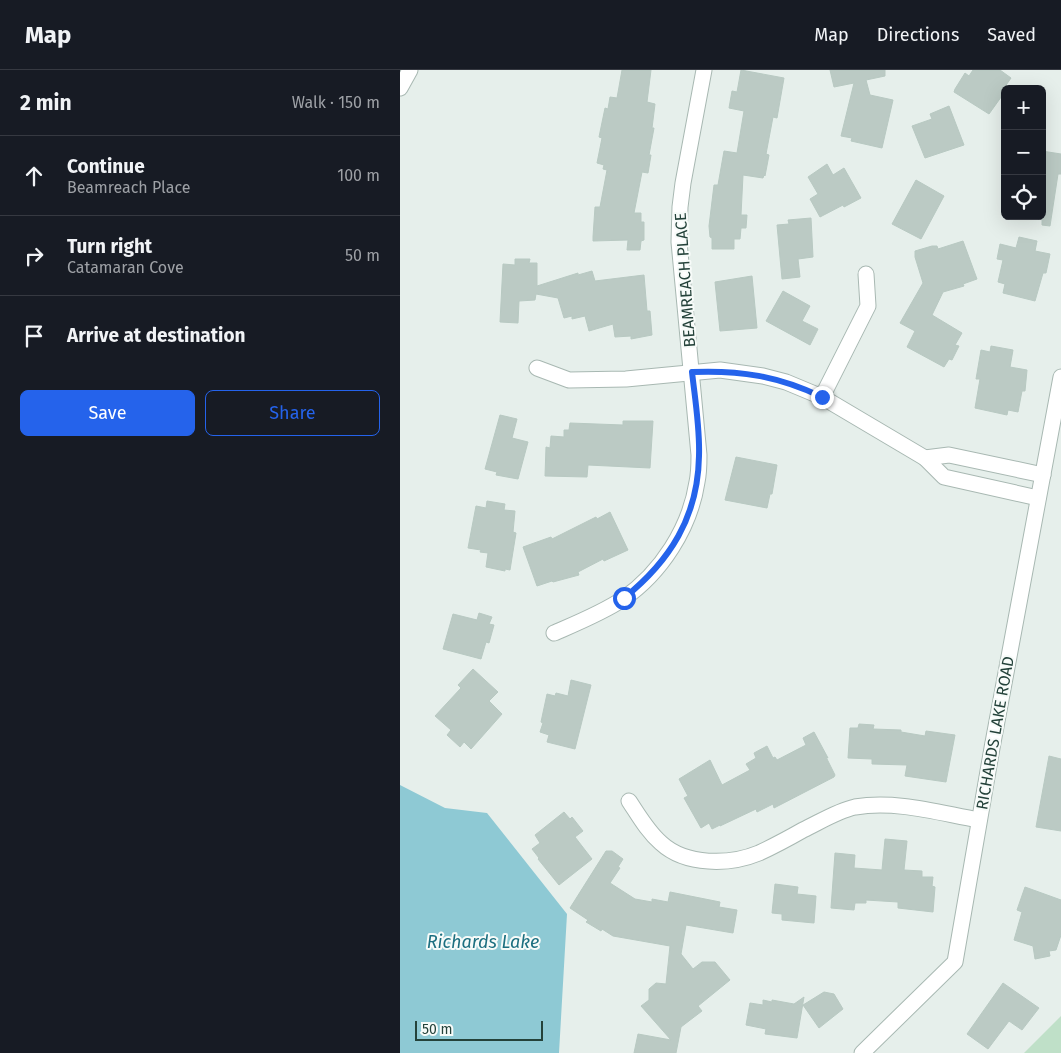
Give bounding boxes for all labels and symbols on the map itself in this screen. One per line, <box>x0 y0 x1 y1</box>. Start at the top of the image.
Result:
street label: BEAMREACH PLACE <box>671 212 699 348</box>
route end <box>811 386 834 409</box>
route start <box>613 587 636 610</box>
street label: RICHARDS LAKE ROAD <box>972 655 1018 811</box>
water label: Richards Lake <box>427 931 539 953</box>
scale bar <box>415 1018 542 1041</box>

